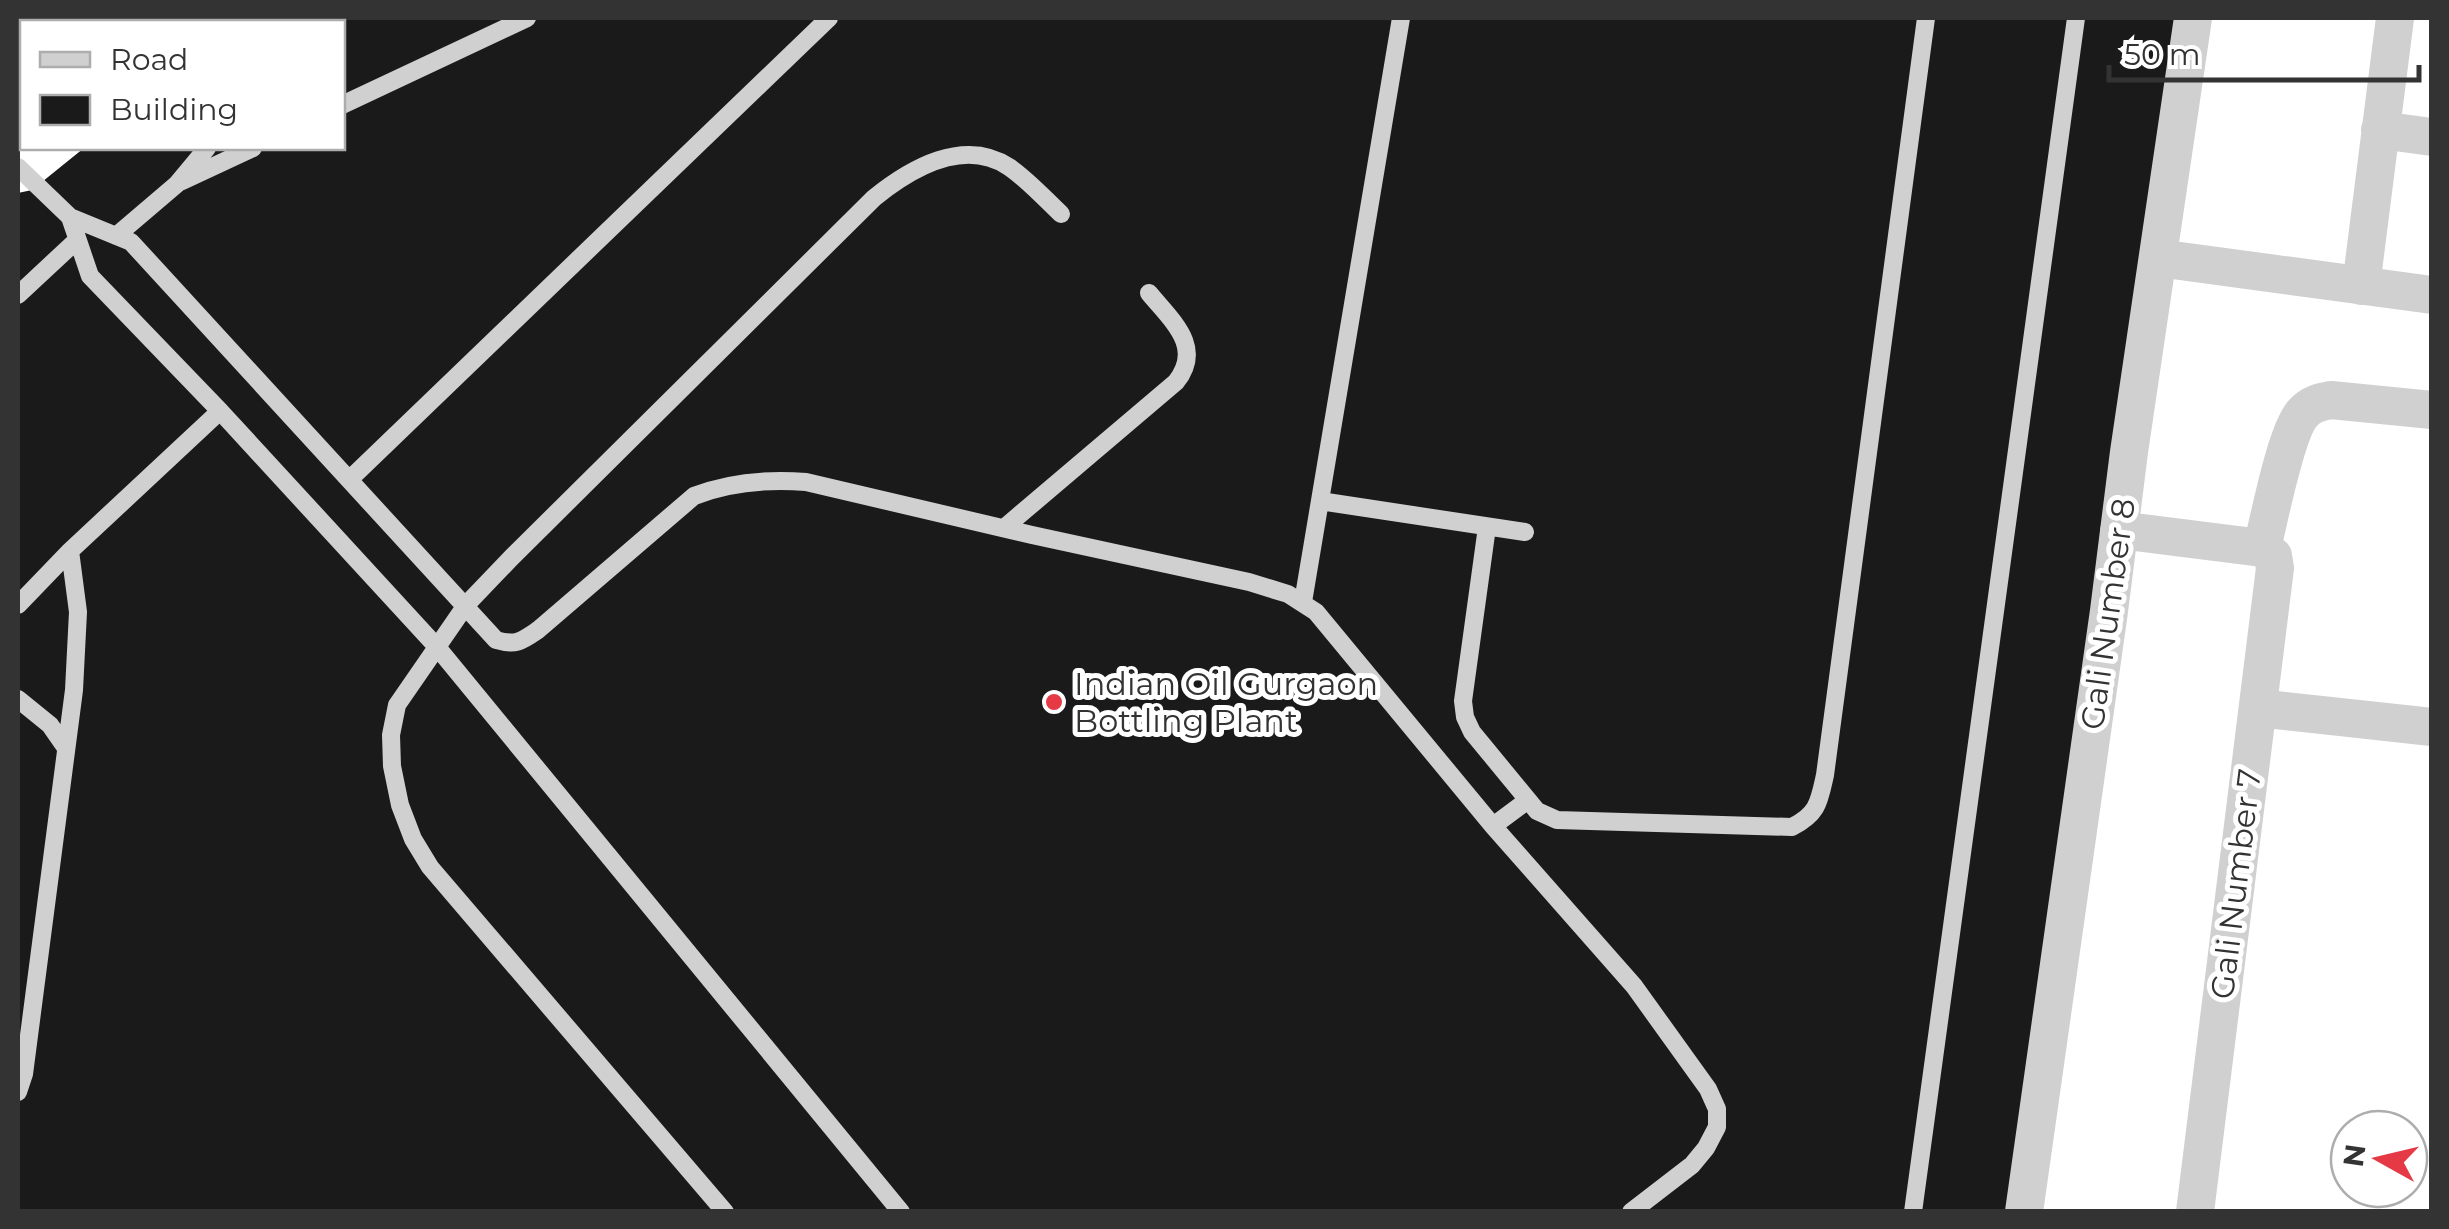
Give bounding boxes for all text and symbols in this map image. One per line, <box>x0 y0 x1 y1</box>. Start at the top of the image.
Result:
legend <box>20 20 345 150</box>
scale bar <box>2109 20 2419 82</box>
text: 50 m <box>2124 36 2201 73</box>
text: Road <box>110 41 188 78</box>
text: Building <box>110 91 238 128</box>
street label: Gali Number 8 <box>2072 496 2143 732</box>
place label: Indian Oil Gurgaon Bottling Plant <box>1074 664 1378 740</box>
marker: Indian Oil Gurgaon Bottling Plant <box>1043 691 1065 713</box>
street label: Gali Number 7 <box>2202 767 2269 1001</box>
north arrow <box>2329 1109 2429 1209</box>
text: N <box>2336 1142 2373 1169</box>

